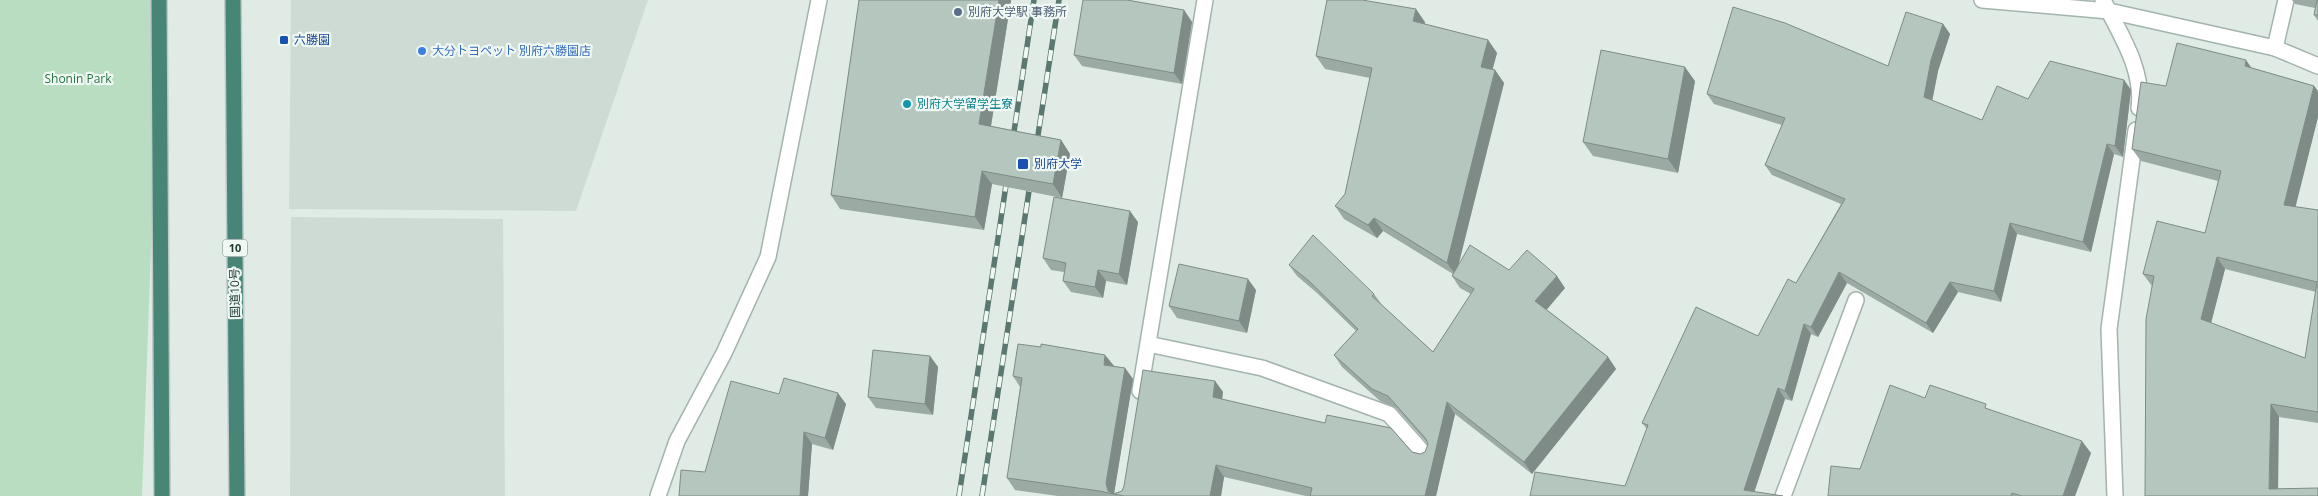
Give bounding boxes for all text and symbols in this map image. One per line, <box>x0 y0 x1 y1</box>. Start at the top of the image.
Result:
place label: 別府大学駅 事務所 <box>968 3 1067 20</box>
marker: 別府大学駅 事務所 <box>952 6 964 18</box>
place label: 六勝園 <box>294 31 330 48</box>
marker: 六勝園 <box>278 34 290 46</box>
place label: 大分トヨペット 別府六勝園店 <box>432 42 591 59</box>
marker: 大分トヨペット 別府六勝園店 <box>416 45 428 57</box>
park label: Shonin Park <box>44 70 112 87</box>
place label: 別府大学留学生寮 <box>917 95 1013 112</box>
marker: 別府大学留学生寮 <box>901 98 913 110</box>
place label: 別府大学 <box>1034 155 1082 172</box>
marker: 別府大学 <box>1016 157 1030 171</box>
road number: 10 <box>222 240 248 256</box>
street label: 国道10号 <box>226 268 243 318</box>

